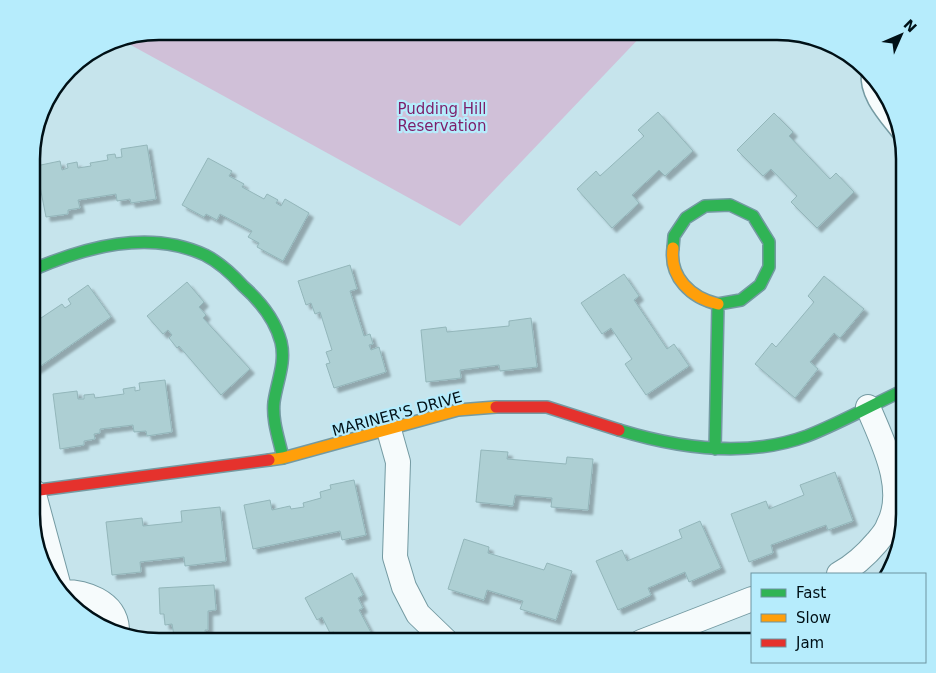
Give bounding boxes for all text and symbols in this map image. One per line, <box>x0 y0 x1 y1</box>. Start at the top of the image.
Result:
north arrow <box>876 10 926 60</box>
text: N <box>900 16 920 36</box>
park label: Pudding Hill Reservation <box>397 100 487 135</box>
street label: MARINER'S DRIVE <box>330 388 464 440</box>
legend <box>751 573 926 663</box>
text: Fast <box>796 584 826 602</box>
text: Slow <box>796 609 831 627</box>
text: Jam <box>795 634 824 652</box>

